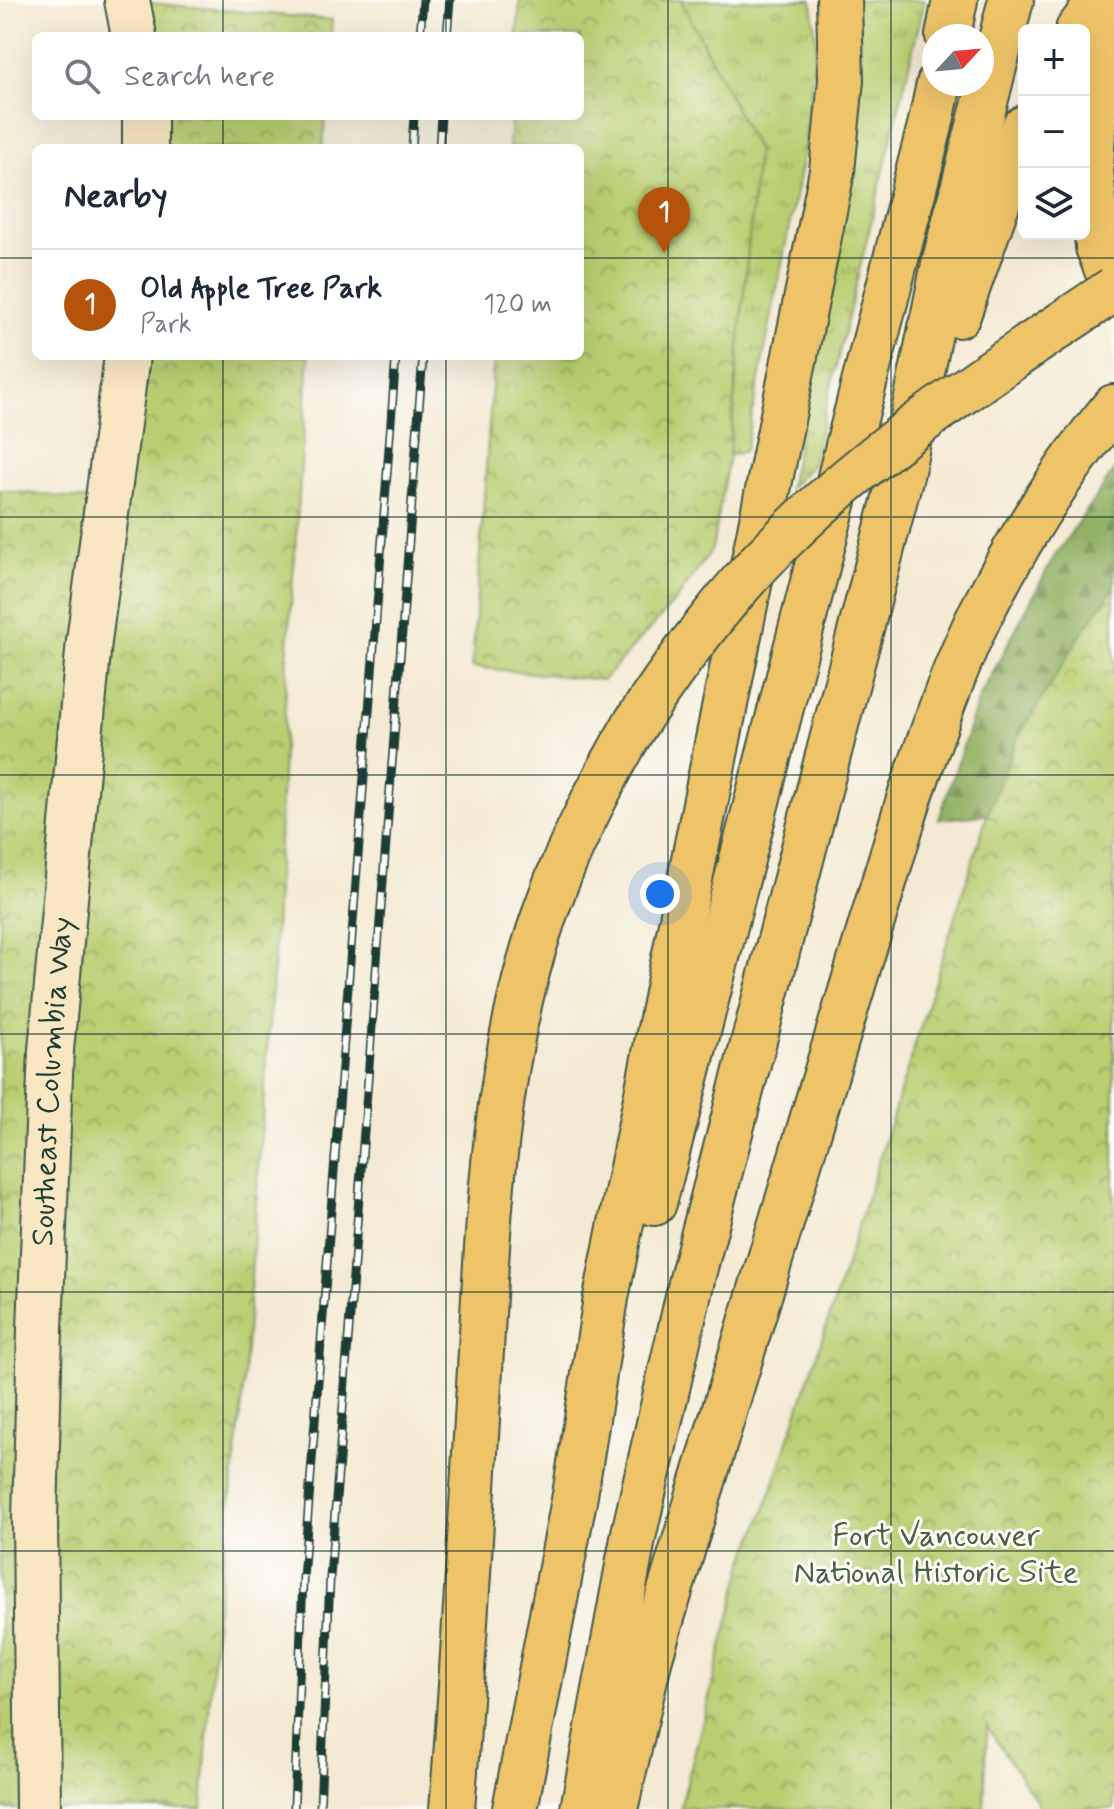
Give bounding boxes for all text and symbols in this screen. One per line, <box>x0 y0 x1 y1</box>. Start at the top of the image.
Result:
north arrow <box>922 24 994 96</box>
map controls <box>1018 24 1090 240</box>
button: + <box>1018 24 1090 96</box>
search box <box>32 32 584 120</box>
icon: search <box>60 54 104 98</box>
text: Search here <box>124 57 275 96</box>
button: − <box>1018 96 1090 168</box>
button: layers <box>1018 168 1090 240</box>
text: Nearby <box>64 174 168 219</box>
pin: 1 <box>638 187 690 253</box>
text: Old Apple Tree Park <box>140 269 382 308</box>
text: 1 <box>84 288 96 322</box>
text: 120 m <box>483 288 552 322</box>
text: Park <box>140 308 192 342</box>
your location <box>640 874 680 914</box>
street label: Southeast Columbia Way <box>22 915 84 1247</box>
park label: Fort Vancouver National Historic Site <box>794 1515 1078 1594</box>

